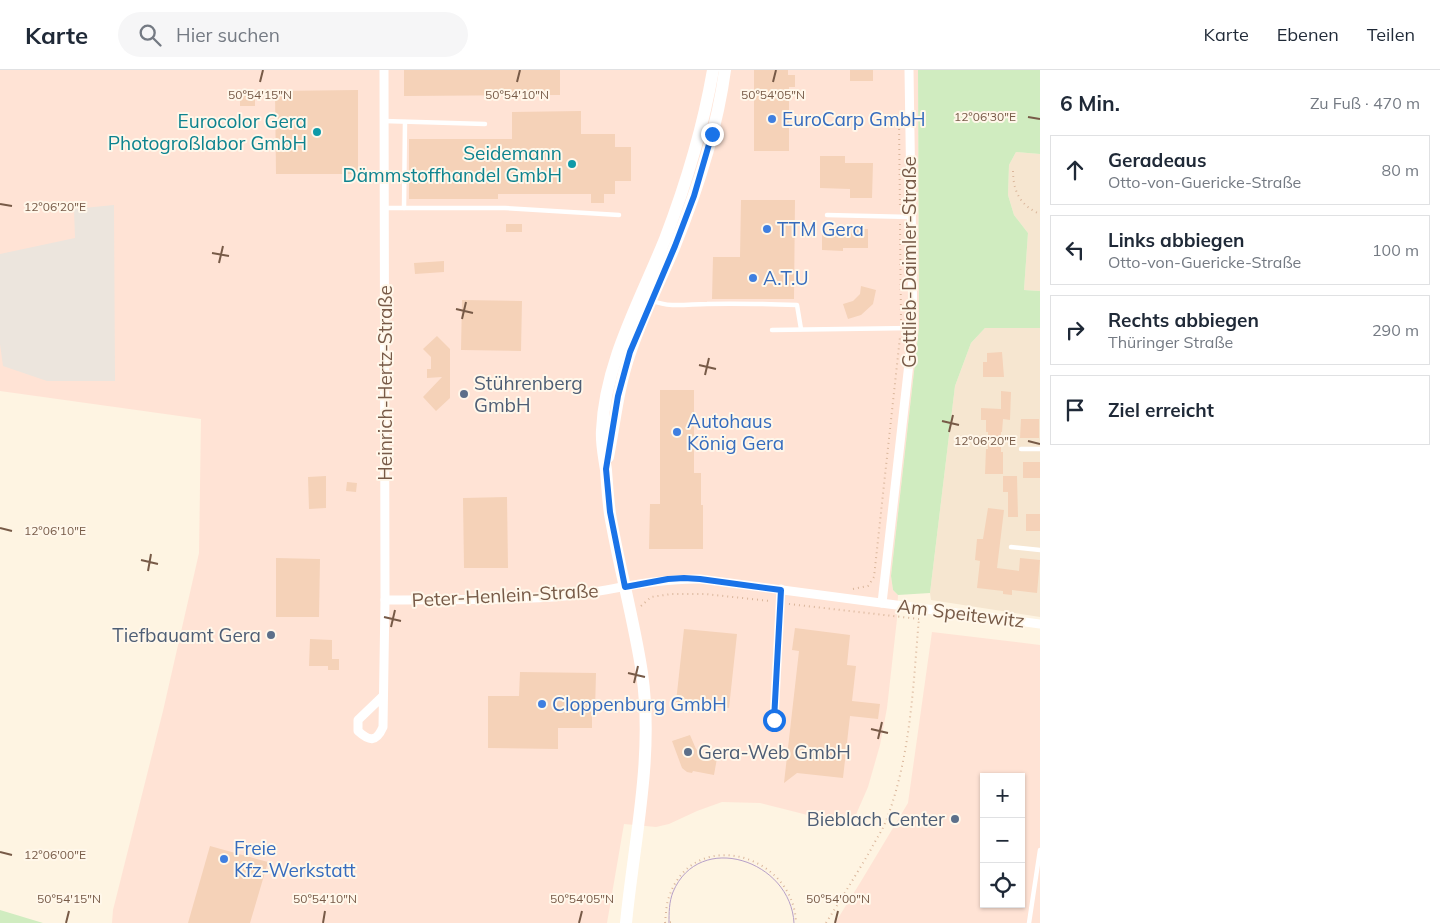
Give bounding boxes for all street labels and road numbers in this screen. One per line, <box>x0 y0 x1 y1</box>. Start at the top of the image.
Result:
street label: Gottlieb-Daimler-Straße <box>897 156 921 368</box>
street label: Heinrich-Hertz-Straße <box>373 285 397 481</box>
street label: Peter-Henlein-Straße <box>411 578 599 612</box>
street label: Am Speitewitz <box>896 593 1026 633</box>

